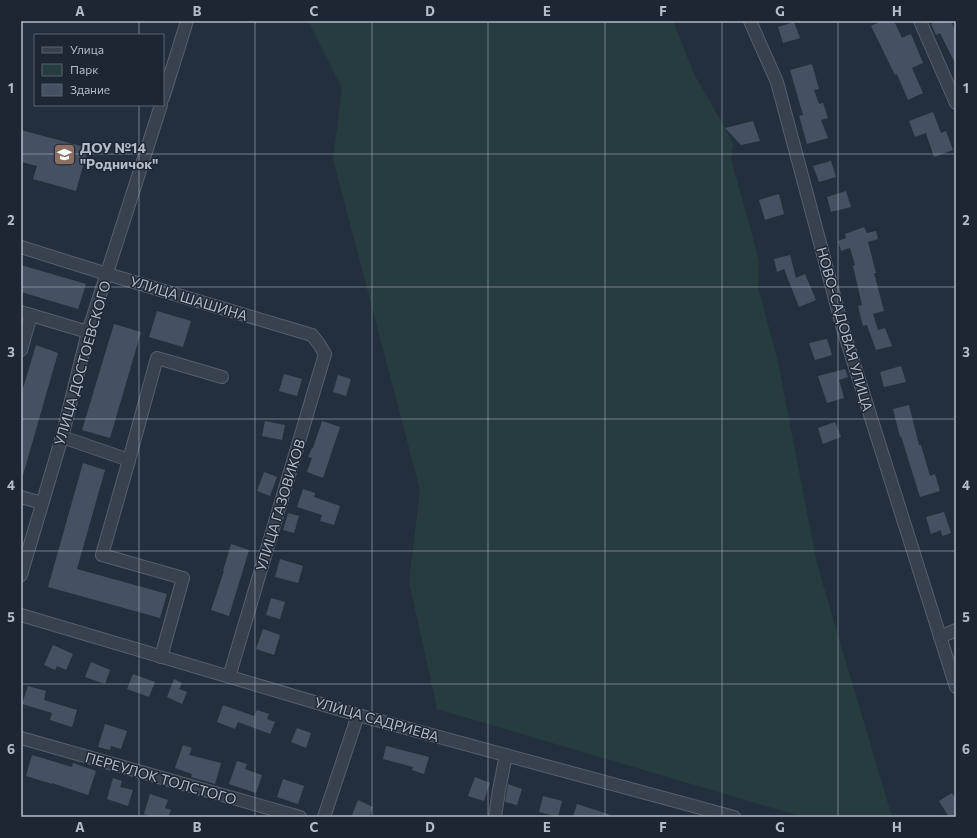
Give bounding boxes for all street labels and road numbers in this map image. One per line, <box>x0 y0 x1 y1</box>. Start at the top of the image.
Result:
street label: НОВО-САДОВАЯ УЛИЦА <box>813 245 877 414</box>
street label: УЛИЦА ШАШИНА <box>128 272 250 324</box>
street label: УЛИЦА ДОСТОЕВСКОГО <box>50 279 114 447</box>
street label: УЛИЦА ГАЗОВИКОВ <box>252 437 308 573</box>
street label: УЛИЦА САДРИЕВА <box>313 693 442 745</box>
street label: ПЕРЕУЛОК ТОЛСТОГО <box>83 748 239 808</box>

